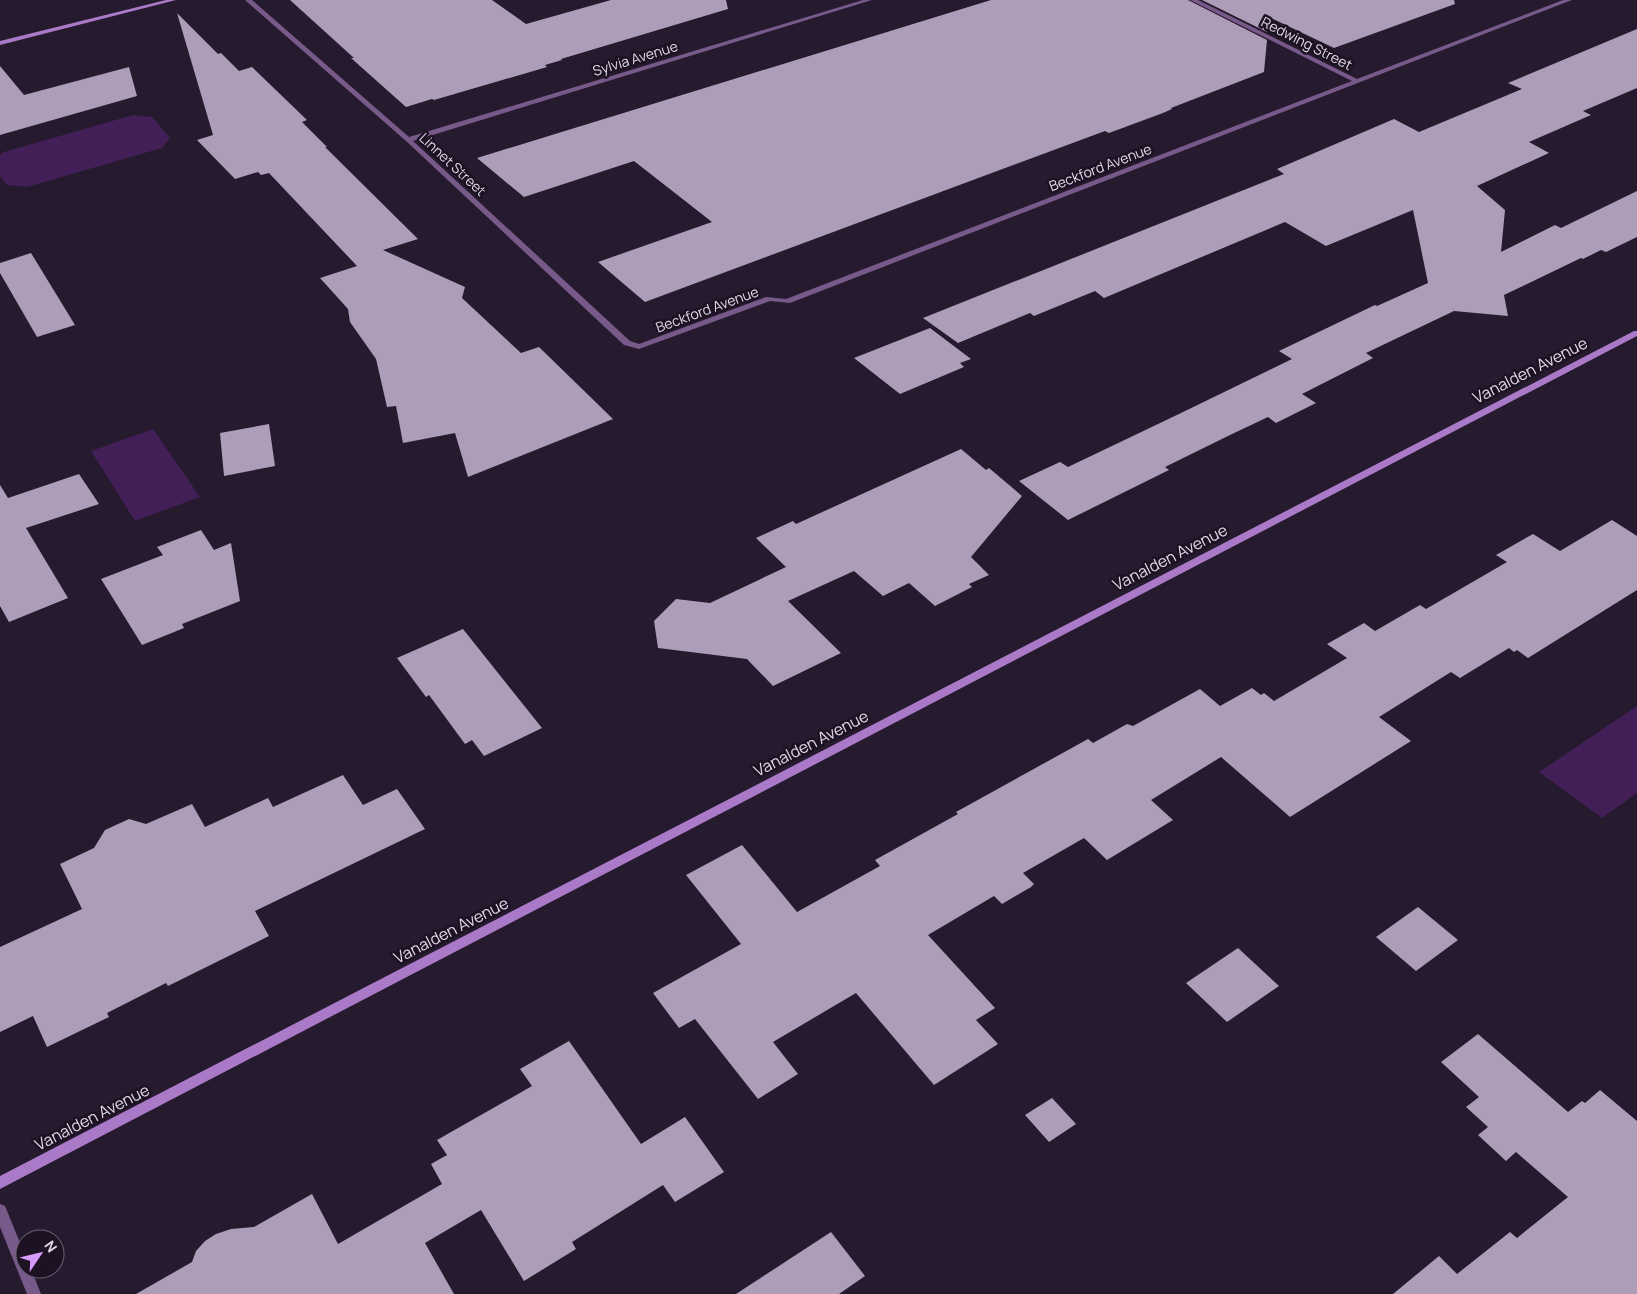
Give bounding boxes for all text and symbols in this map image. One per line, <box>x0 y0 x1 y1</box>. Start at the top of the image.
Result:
street label: Redwing Street <box>1258 12 1356 74</box>
street label: Sylvia Avenue <box>590 36 680 80</box>
street label: Linnet Street <box>416 128 491 200</box>
street label: Beckford Avenue <box>1046 139 1154 195</box>
street label: Beckford Avenue <box>653 282 761 336</box>
street label: Vanalden Avenue <box>1469 332 1591 408</box>
street label: Vanalden Avenue <box>1109 519 1231 595</box>
street label: Vanalden Avenue <box>750 705 872 781</box>
street label: Vanalden Avenue <box>390 892 512 968</box>
street label: Vanalden Avenue <box>31 1079 153 1155</box>
north arrow <box>15 1229 65 1279</box>
text: N <box>40 1237 62 1256</box>

